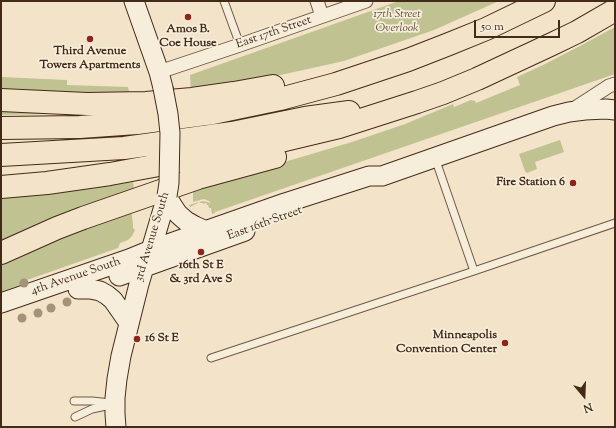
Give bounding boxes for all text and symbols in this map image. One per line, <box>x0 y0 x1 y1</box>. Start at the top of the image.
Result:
park label: 17th Street Overlook <box>373 8 421 36</box>
marker: Amos B. Coe House <box>183 12 193 22</box>
scale bar <box>476 12 562 38</box>
street label: East 17th Street <box>234 13 314 53</box>
text: 50 m <box>481 18 504 36</box>
place label: Amos B. Coe House <box>159 23 217 51</box>
marker: Third Avenue Towers Apartments <box>85 34 95 44</box>
place label: Third Avenue Towers Apartments <box>39 45 141 73</box>
place label: Fire Station 6 <box>496 176 565 190</box>
marker: Fire Station 6 <box>568 178 578 188</box>
street label: 3rd Avenue South <box>133 190 173 284</box>
street label: East 16th Street <box>226 204 304 244</box>
marker: 16th St E & 3rd Ave S <box>196 247 206 257</box>
street label: 4th Avenue South <box>29 255 123 299</box>
place label: 16th St E & 3rd Ave S <box>170 259 232 287</box>
place label: Minneapolis Convention Center <box>396 329 497 357</box>
place label: 16 St E <box>145 332 179 346</box>
marker: 16 St E <box>132 334 142 344</box>
marker: Minneapolis Convention Center <box>500 338 510 348</box>
north arrow <box>564 376 604 416</box>
text: N <box>581 398 595 416</box>

